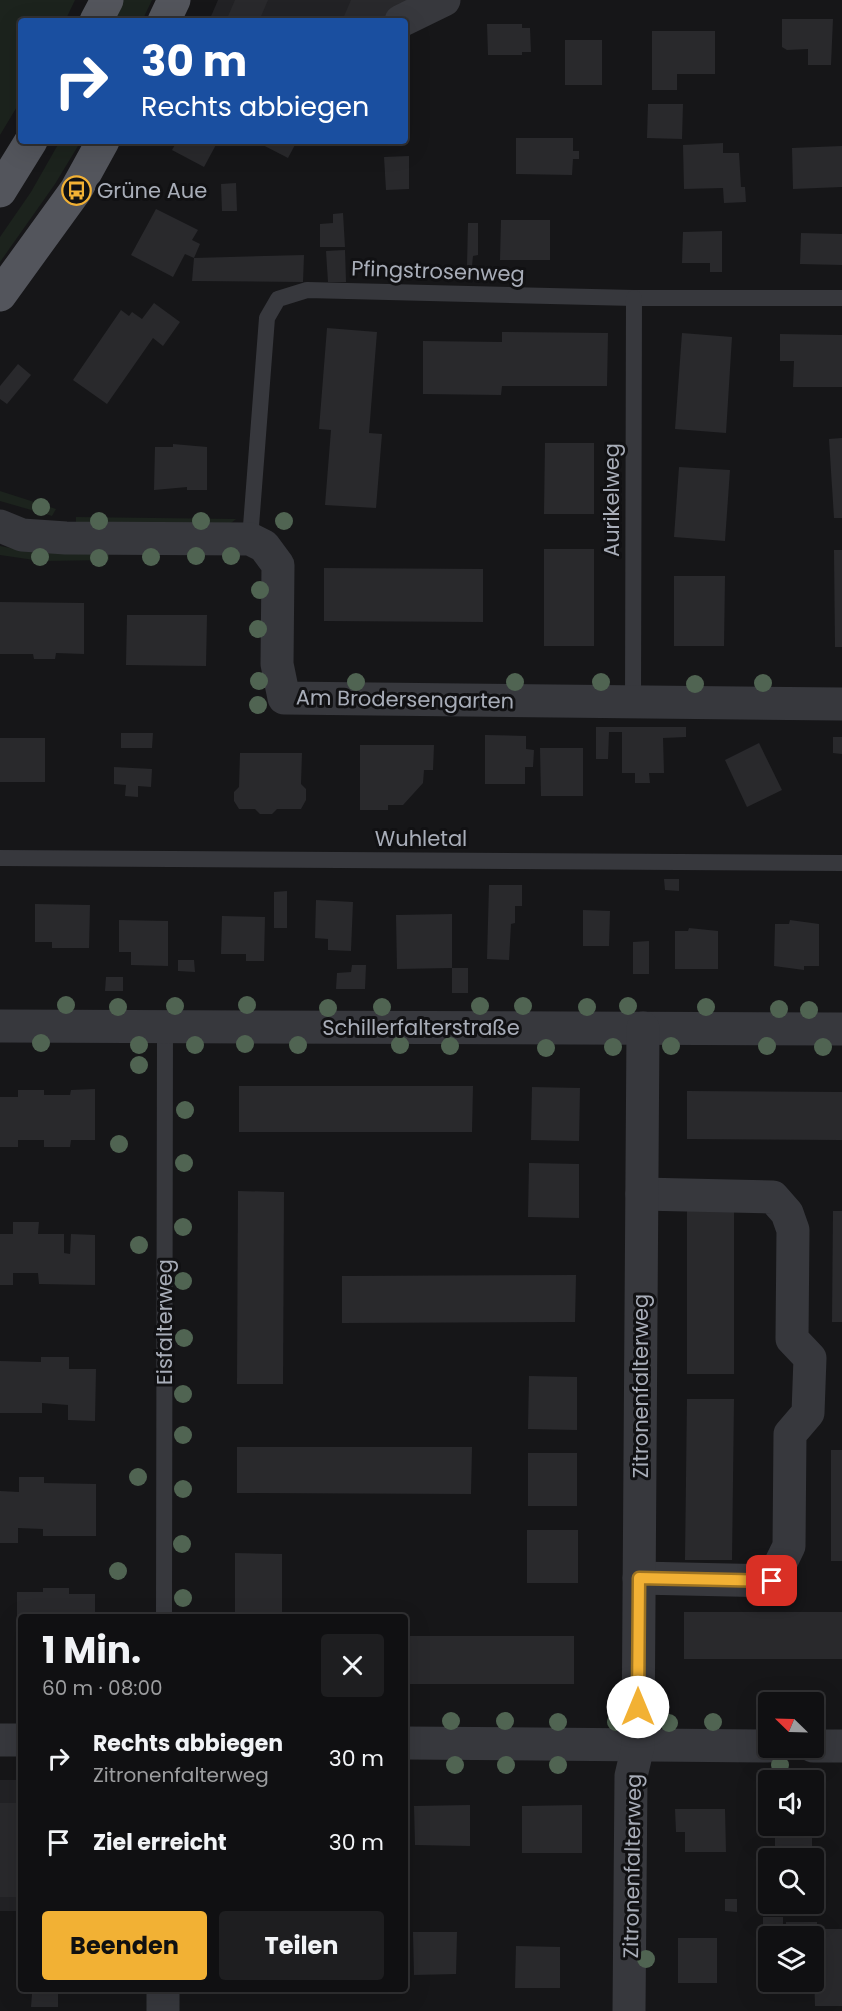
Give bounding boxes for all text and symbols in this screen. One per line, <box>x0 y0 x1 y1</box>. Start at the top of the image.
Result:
text: 30 m <box>141 32 247 91</box>
icon: right <box>42 42 120 120</box>
text: Rechts abbiegen <box>141 88 369 125</box>
bus stop icon: Grüne Aue <box>60 174 92 206</box>
place label: Grüne Aue <box>97 176 207 205</box>
street label: Pfingstrosenweg <box>351 253 525 289</box>
street label: Aurikelweg <box>597 443 626 557</box>
street label: Am Brodersengarten <box>296 683 514 715</box>
street label: Wuhletal <box>375 824 467 853</box>
street label: Schillerfalterstraße <box>322 1013 520 1042</box>
street label: Eisfalterweg <box>150 1259 179 1385</box>
street label: Zitronenfalterweg <box>626 1294 655 1478</box>
pin <box>746 1555 797 1606</box>
icon: arrive <box>755 1564 788 1597</box>
text: 1 Min. <box>42 1625 141 1676</box>
button: close <box>321 1634 384 1697</box>
text: 60 m · 08:00 <box>42 1674 163 1702</box>
position arrow <box>606 1675 670 1739</box>
north arrow <box>758 1692 824 1758</box>
map controls <box>758 1692 824 1992</box>
text: Rechts abbiegen <box>93 1728 283 1759</box>
icon: right <box>42 1742 75 1775</box>
text: 30 m <box>329 1743 384 1774</box>
text: Zitronenfalterweg <box>93 1761 269 1789</box>
button: sound <box>758 1770 824 1836</box>
street label: Zitronenfalterweg <box>616 1773 648 1959</box>
icon: arrive <box>42 1826 75 1859</box>
text: Ziel erreicht <box>93 1827 227 1858</box>
text: 30 m <box>329 1827 384 1858</box>
button: search <box>758 1848 824 1914</box>
button: Beenden <box>42 1911 207 1980</box>
button: Teilen <box>219 1911 384 1980</box>
button: layers <box>758 1926 824 1992</box>

